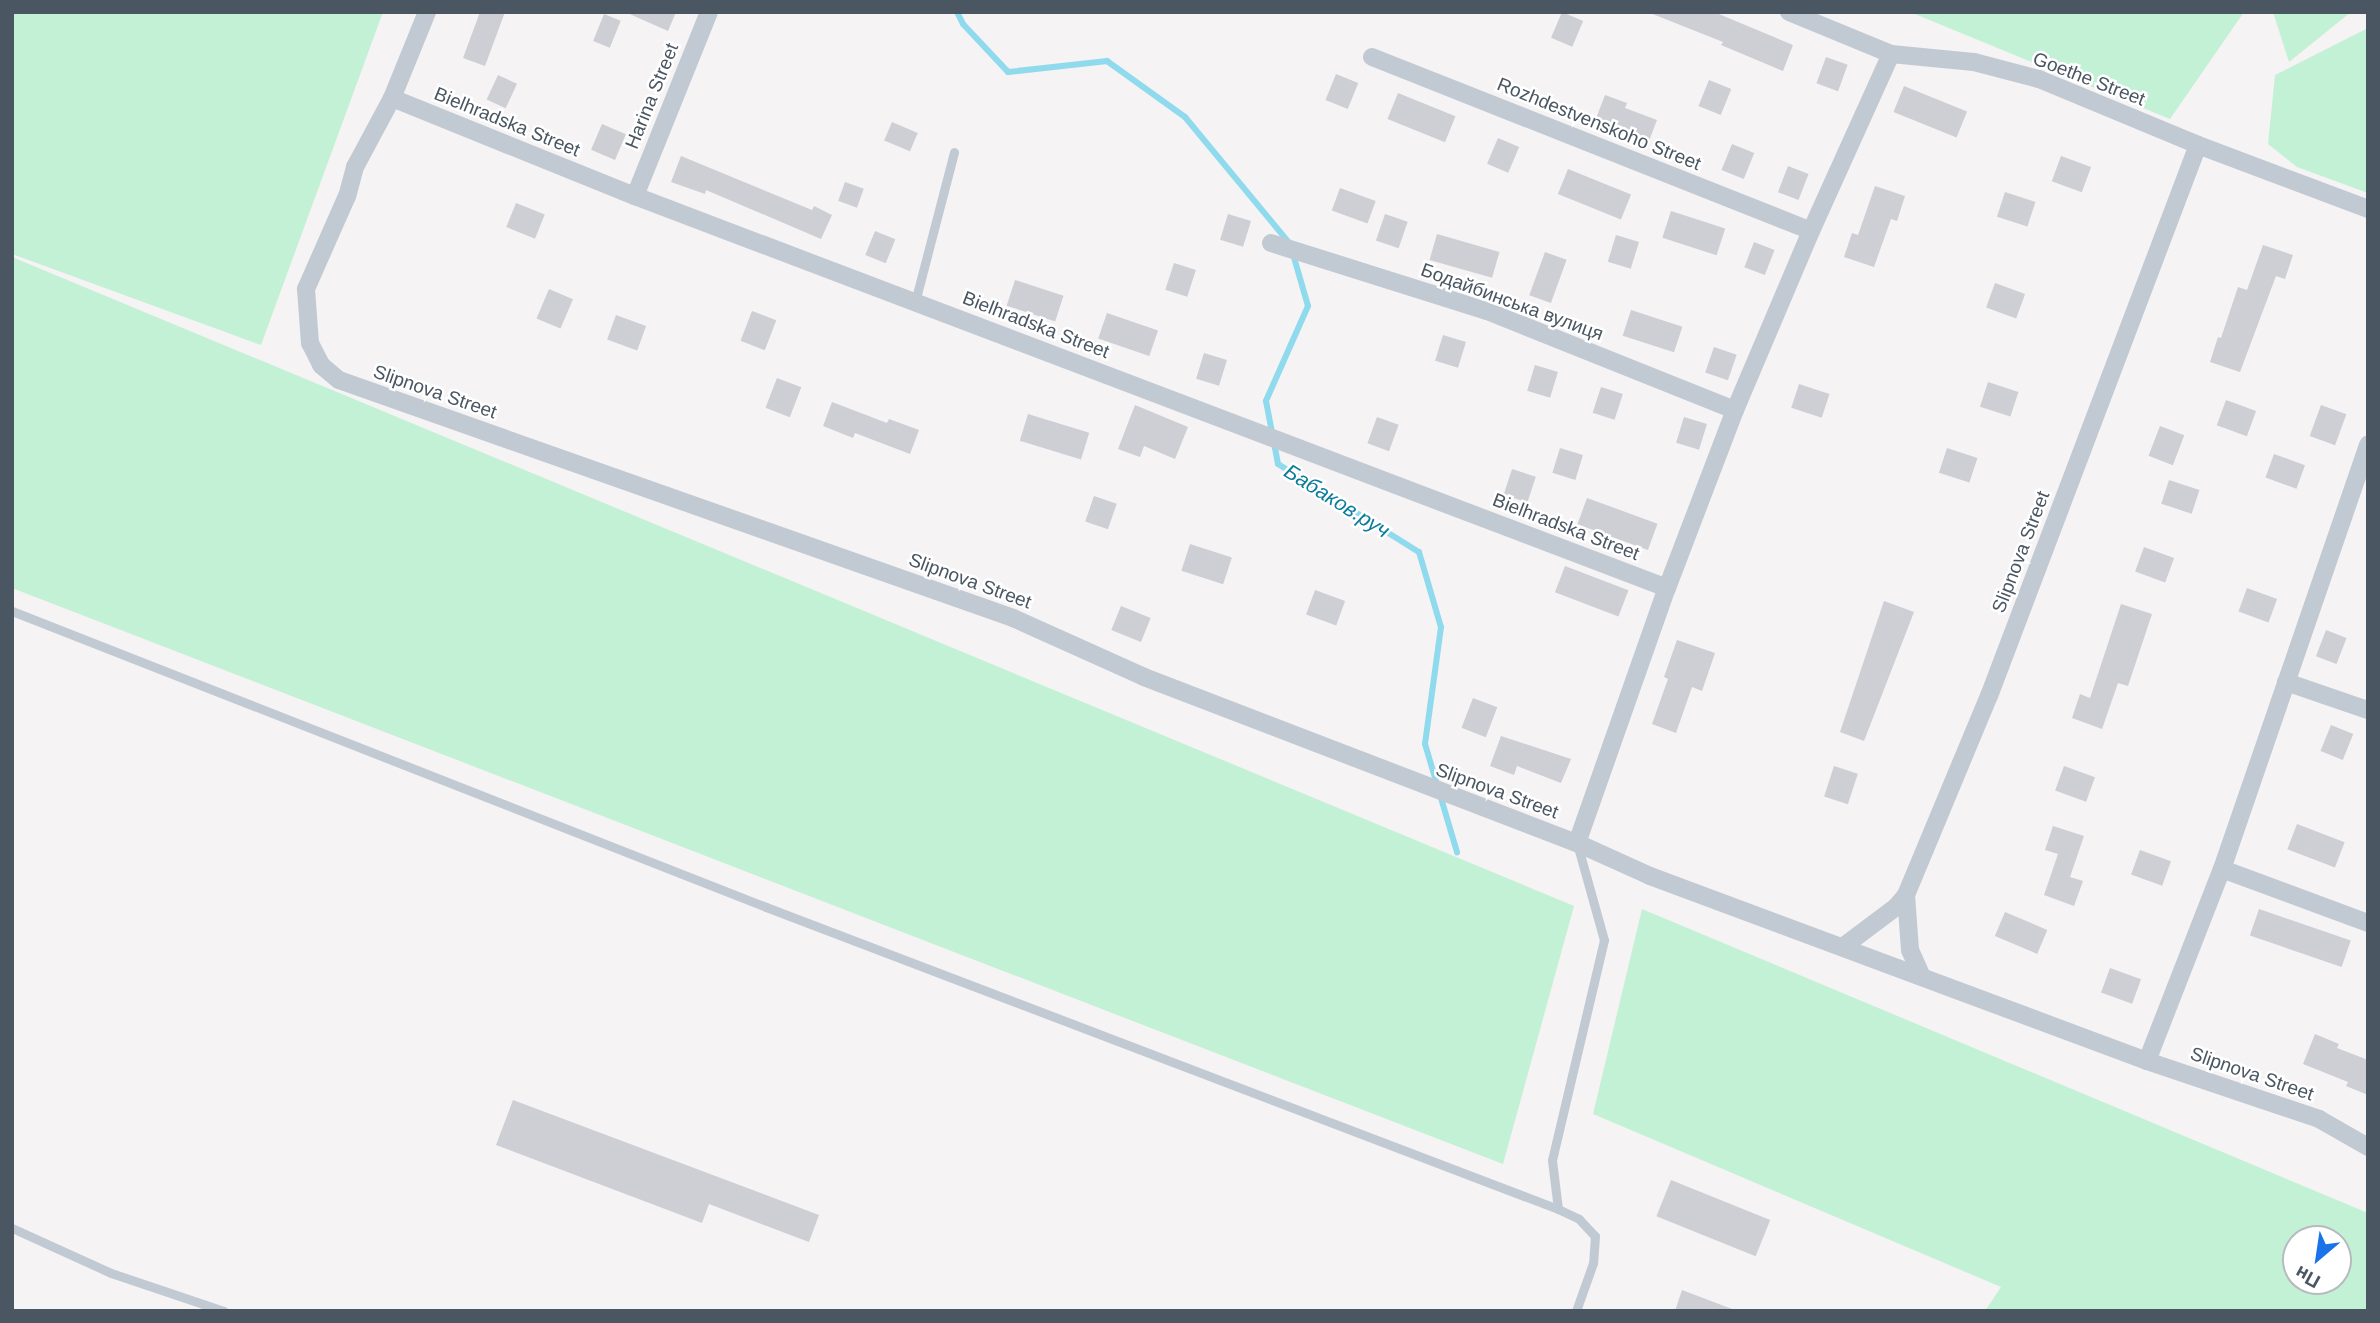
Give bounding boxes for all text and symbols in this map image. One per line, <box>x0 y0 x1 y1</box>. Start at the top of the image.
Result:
street label: Harina Street <box>620 40 684 152</box>
street label: Goethe Street <box>2030 47 2148 111</box>
street label: Rozhdestvenskoho Street <box>1494 73 1704 175</box>
street label: Bielhradska Street <box>431 82 583 162</box>
street label: Бодайбинська вулиця <box>1418 258 1606 346</box>
street label: Bielhradska Street <box>959 287 1113 363</box>
street label: Slipnova Street <box>370 360 500 424</box>
water label: Бабаков.руч <box>1280 459 1394 543</box>
street label: Slipnova Street <box>1987 488 2055 616</box>
street label: Bielhradska Street <box>1489 489 1643 565</box>
street label: Slipnova Street <box>906 548 1034 614</box>
street label: Slipnova Street <box>1433 758 1561 824</box>
street label: Slipnova Street <box>2187 1042 2317 1106</box>
north arrow <box>2282 1225 2352 1295</box>
text: Пн <box>2291 1262 2324 1292</box>

